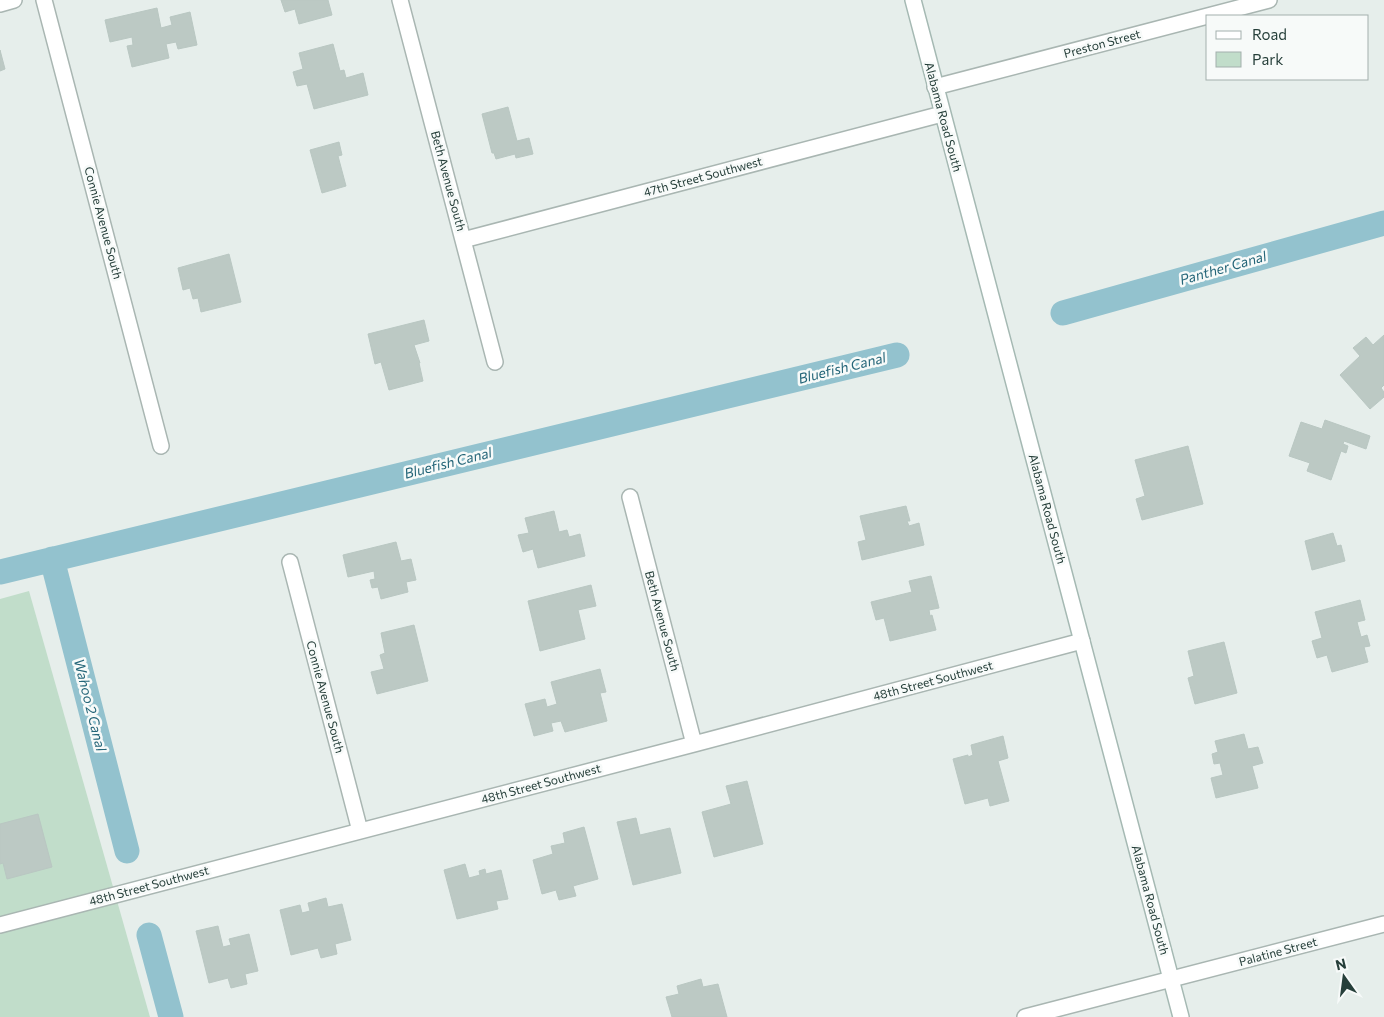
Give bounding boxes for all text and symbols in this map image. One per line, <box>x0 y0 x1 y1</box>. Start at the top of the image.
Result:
legend <box>1206 15 1369 80</box>
text: Road <box>1252 25 1287 43</box>
street label: Preston Street <box>1062 26 1142 60</box>
text: Park <box>1252 50 1283 68</box>
street label: Alabama Road South <box>923 60 965 173</box>
street label: Beth Avenue South <box>429 129 469 232</box>
street label: 47th Street Southwest <box>642 153 764 199</box>
street label: Connie Avenue South <box>82 165 126 281</box>
water label: Panther Canal <box>1178 247 1269 288</box>
water label: Bluefish Canal <box>796 348 888 387</box>
water label: Bluefish Canal <box>402 443 494 482</box>
street label: Alabama Road South <box>1027 452 1069 565</box>
street label: Beth Avenue South <box>643 569 683 672</box>
street label: Connie Avenue South <box>304 639 348 755</box>
water label: Wahoo 2 Canal <box>71 657 110 753</box>
street label: 48th Street Southwest <box>871 657 994 703</box>
street label: 48th Street Southwest <box>479 760 602 806</box>
street label: Alabama Road South <box>1130 843 1172 956</box>
street label: 48th Street Southwest <box>87 862 210 908</box>
street label: Palatine Street <box>1237 934 1319 968</box>
north arrow <box>1319 952 1369 1002</box>
text: N <box>1334 954 1348 973</box>

